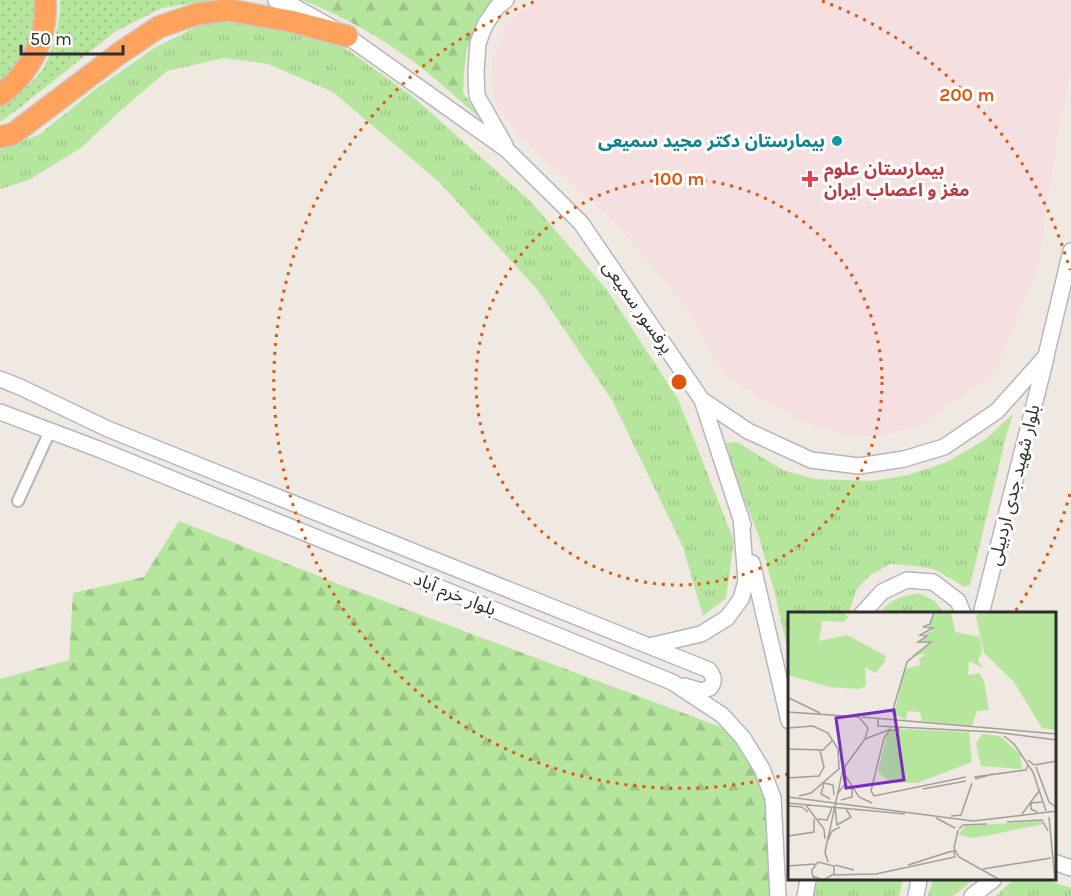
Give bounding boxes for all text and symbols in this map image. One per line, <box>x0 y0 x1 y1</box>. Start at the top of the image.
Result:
scale bar <box>21 18 123 56</box>
text: 50 m <box>30 28 72 50</box>
text: 200 m <box>939 84 995 106</box>
place label: بیمارستان دکتر مجید سمیعی <box>598 130 825 152</box>
marker: بیمارستان دکتر مجید سمیعی <box>830 134 844 148</box>
place label: بیمارستان علوم مغز و اعصاب ایران <box>824 158 970 201</box>
text: 100 m <box>654 168 704 190</box>
marker: بیمارستان علوم مغز و اعصاب ایران <box>801 170 819 188</box>
street label: پرفسور سمیعی <box>598 256 678 358</box>
centre of rings <box>669 372 689 392</box>
street label: بلوار شهید جدی اردبیلی <box>983 402 1045 568</box>
street label: بلوار خرم آباد <box>410 568 499 623</box>
inset map <box>788 612 1056 881</box>

